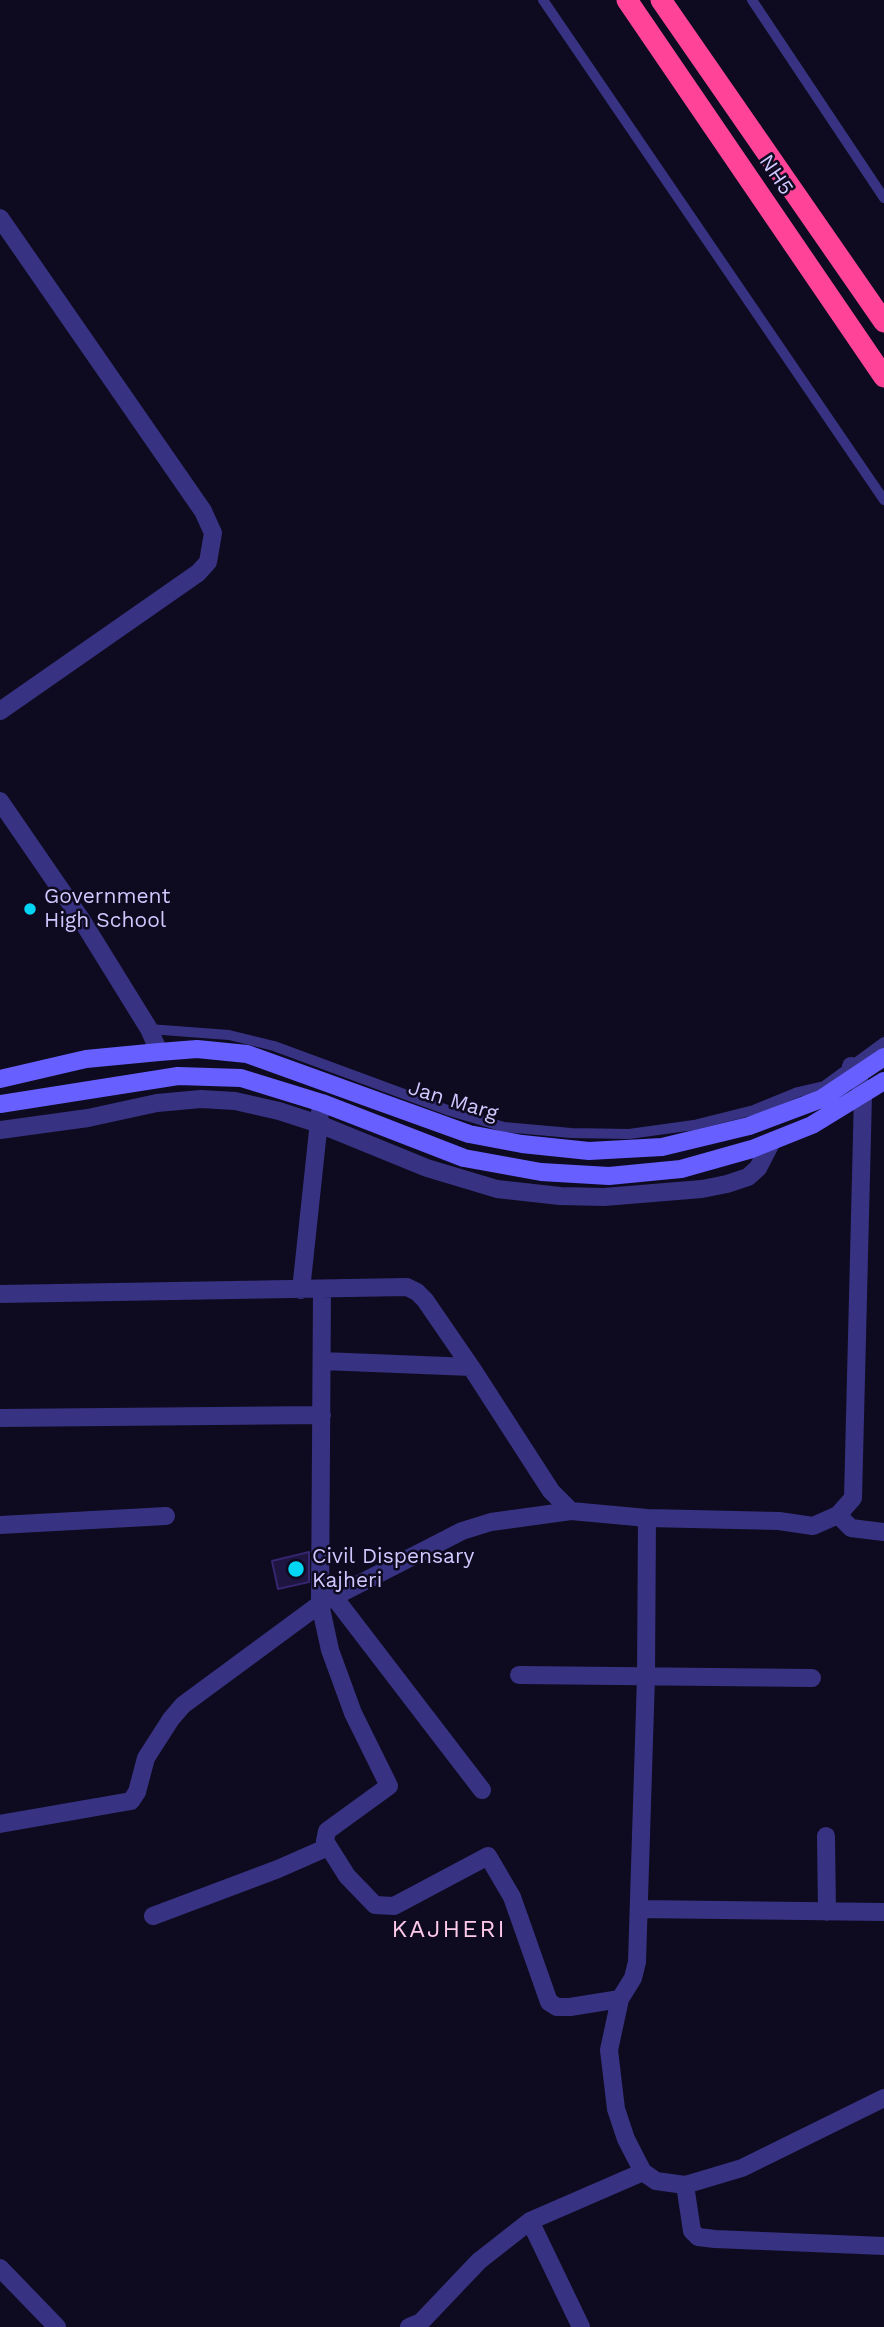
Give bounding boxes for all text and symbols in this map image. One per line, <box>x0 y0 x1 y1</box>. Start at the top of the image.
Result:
street label: NH5 <box>754 150 798 200</box>
place label: Government High School <box>44 884 170 934</box>
marker: Government High School <box>22 901 38 917</box>
street label: Jan Marg <box>405 1075 501 1127</box>
place label: Civil Dispensary Kajheri <box>312 1544 474 1594</box>
marker: Civil Dispensary Kajheri <box>286 1559 306 1579</box>
district label: KAJHERI <box>392 1916 506 1944</box>

